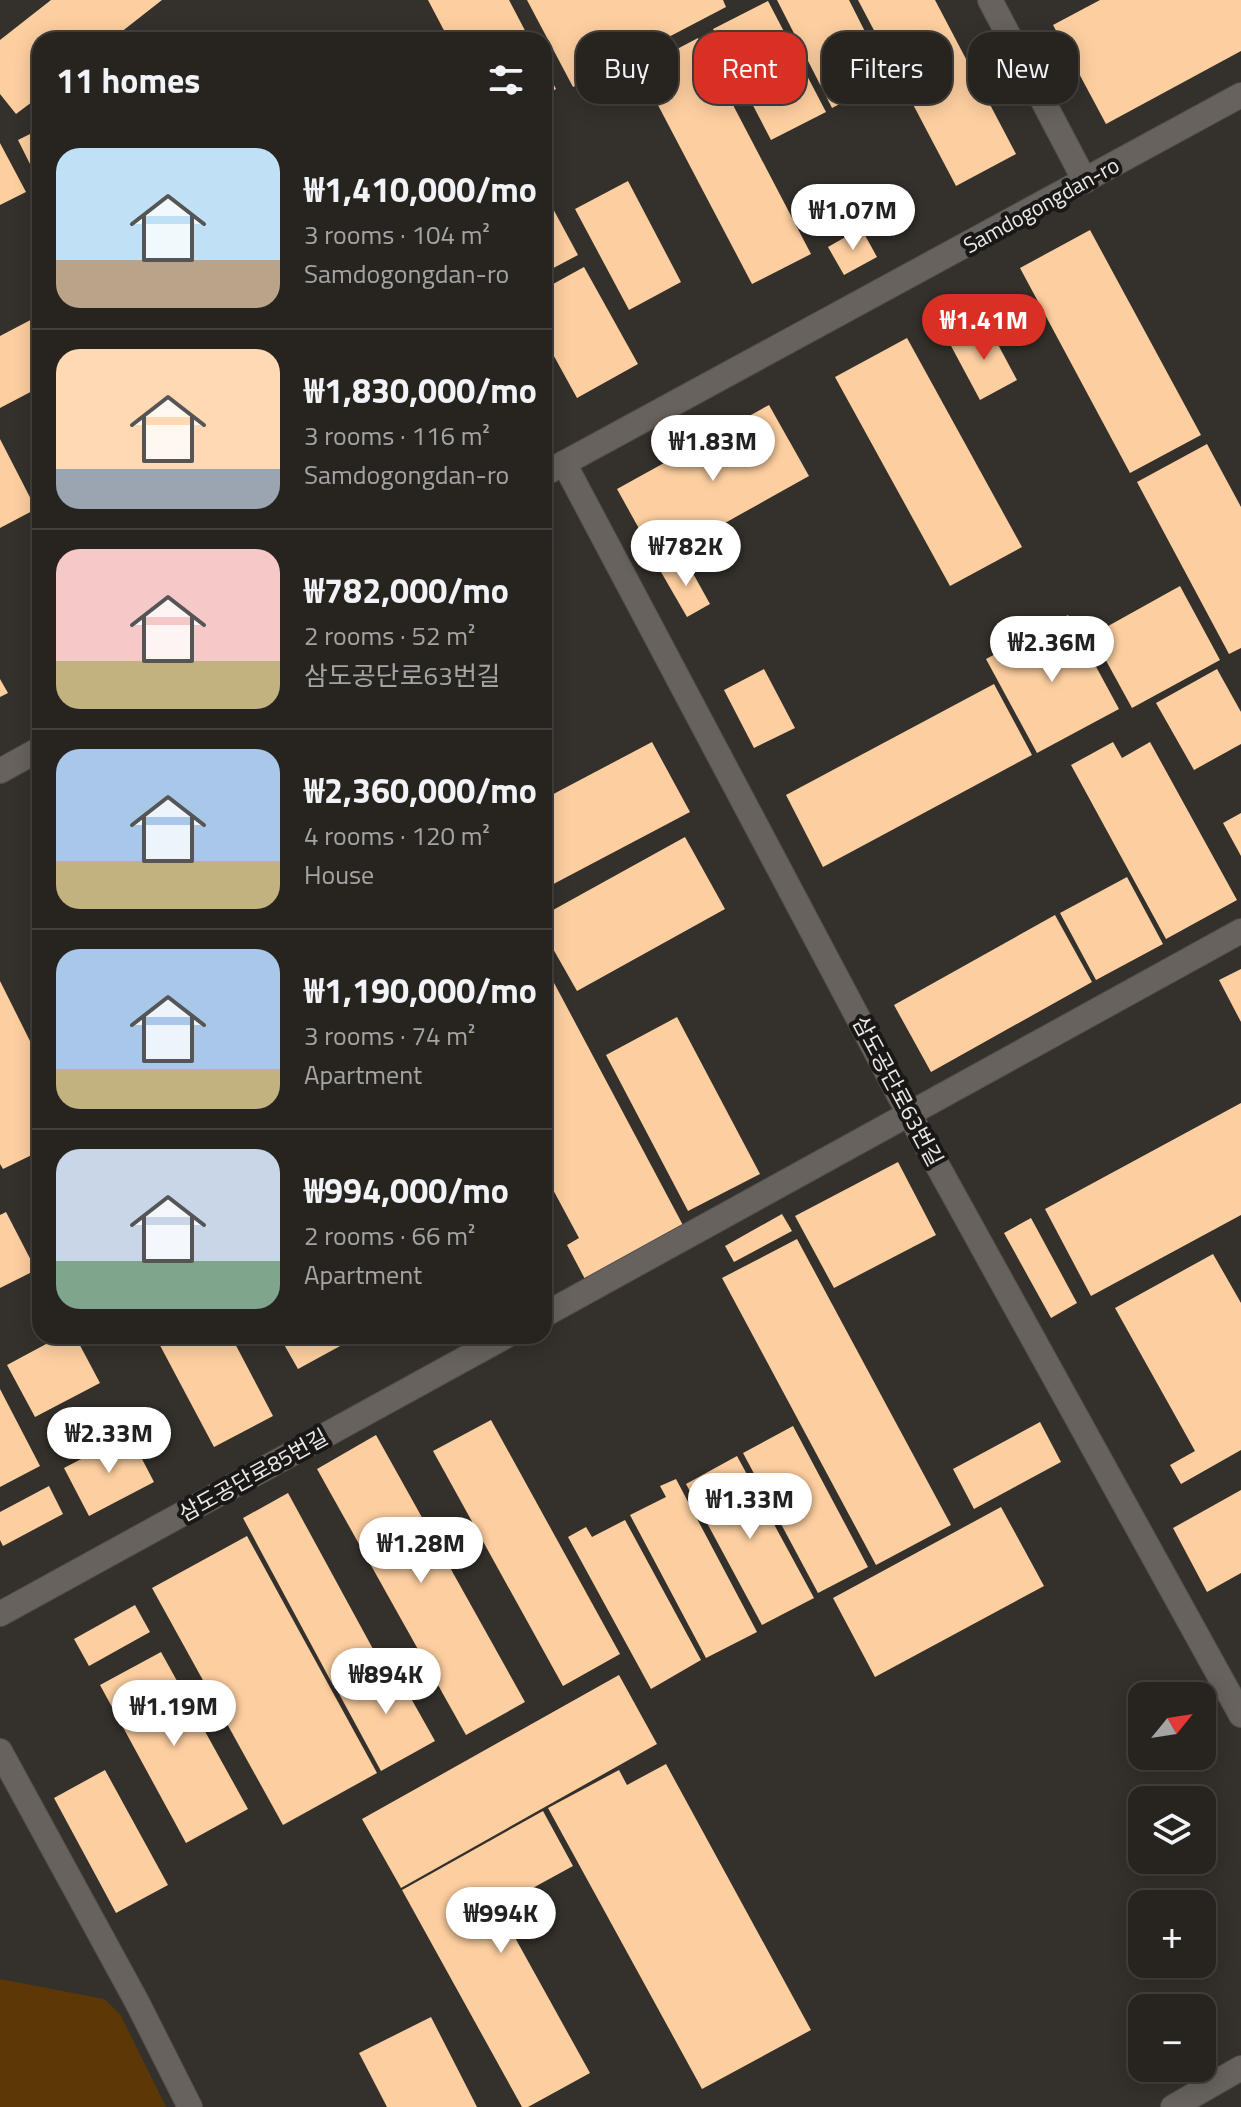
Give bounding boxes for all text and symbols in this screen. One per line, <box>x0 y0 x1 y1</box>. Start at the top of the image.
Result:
chip: Buy <box>576 32 678 104</box>
chip: Rent <box>694 32 806 104</box>
chip: Filters <box>822 32 952 104</box>
chip: New <box>968 32 1078 104</box>
text: 11 homes <box>56 54 200 106</box>
icon: filters <box>484 58 528 102</box>
street label: Samdogongdan-ro <box>957 148 1125 262</box>
text: ₩1,410,000/mo <box>304 163 537 215</box>
icon: home <box>120 180 216 276</box>
pin: ₩1.07M <box>788 184 918 252</box>
text: ₩1.07M <box>809 190 897 229</box>
text: 3 rooms · 104 m² <box>304 215 490 254</box>
text: Samdogongdan-ro <box>304 254 509 293</box>
pin: ₩1.41M <box>919 294 1049 362</box>
text: ₩1.41M <box>940 300 1028 339</box>
text: ₩1,830,000/mo <box>304 364 537 416</box>
icon: home <box>120 381 216 477</box>
pin: ₩1.83M <box>648 415 778 483</box>
text: 3 rooms · 116 m² <box>304 416 490 455</box>
text: ₩1.83M <box>669 421 757 460</box>
text: Samdogongdan-ro <box>304 455 509 494</box>
pin: ₩782K <box>630 520 742 588</box>
text: ₩782K <box>649 526 723 565</box>
text: ₩782,000/mo <box>304 564 509 616</box>
icon: home <box>120 581 216 677</box>
text: 2 rooms · 52 m² <box>304 616 475 655</box>
pin: ₩2.36M <box>987 616 1117 684</box>
text: ₩2.36M <box>1008 622 1096 661</box>
text: 삼도공단로63번길 <box>304 656 501 695</box>
text: ₩2,360,000/mo <box>304 764 537 816</box>
icon: home <box>120 781 216 877</box>
text: 4 rooms · 120 m² <box>304 816 490 855</box>
text: House <box>304 855 374 894</box>
text: ₩1,190,000/mo <box>304 964 537 1016</box>
icon: home <box>120 981 216 1077</box>
street label: 삼도공단로63번길 <box>844 1010 952 1172</box>
text: 3 rooms · 74 m² <box>304 1016 475 1055</box>
text: Apartment <box>304 1055 422 1094</box>
text: ₩994,000/mo <box>304 1164 509 1216</box>
icon: home <box>120 1181 216 1277</box>
text: 2 rooms · 66 m² <box>304 1216 475 1255</box>
text: Apartment <box>304 1255 422 1294</box>
pin: ₩2.33M <box>44 1407 174 1475</box>
text: ₩2.33M <box>65 1413 153 1452</box>
street label: 삼도공단로85번길 <box>172 1420 334 1530</box>
pin: ₩1.33M <box>685 1473 815 1541</box>
text: ₩1.33M <box>706 1479 794 1518</box>
pin: ₩1.28M <box>356 1517 486 1585</box>
text: ₩1.28M <box>377 1523 465 1562</box>
pin: ₩894K <box>330 1648 442 1716</box>
text: ₩894K <box>349 1654 423 1693</box>
pin: ₩1.19M <box>109 1680 239 1748</box>
north arrow <box>1128 1682 1216 1770</box>
map controls <box>1128 1682 1216 2082</box>
text: ₩1.19M <box>130 1686 218 1725</box>
button: layers <box>1128 1786 1216 1874</box>
pin: ₩994K <box>445 1887 557 1955</box>
button: + <box>1128 1890 1216 1978</box>
text: ₩994K <box>464 1893 538 1932</box>
button: − <box>1128 1994 1216 2082</box>

